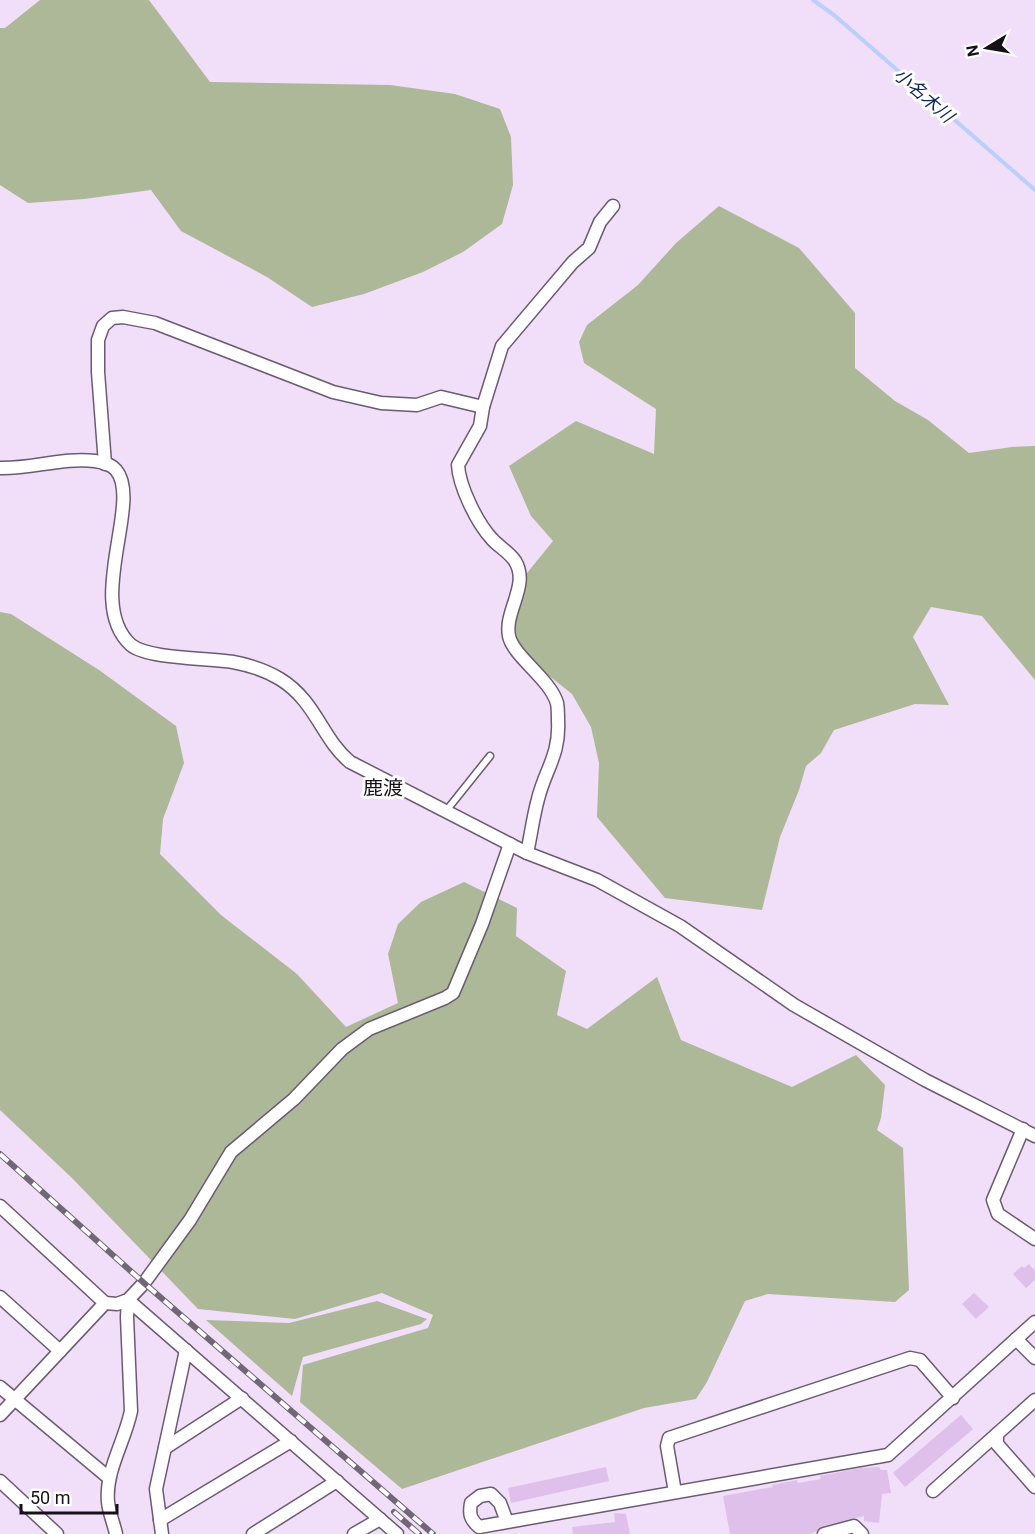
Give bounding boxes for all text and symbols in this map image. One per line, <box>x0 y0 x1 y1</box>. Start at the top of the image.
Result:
north arrow <box>957 18 1017 78</box>
text: N <box>962 43 983 58</box>
water label: 小名木川 <box>890 63 960 128</box>
district label: 鹿渡 <box>363 776 403 800</box>
scale bar <box>21 1477 117 1515</box>
text: 50 m <box>30 1487 70 1508</box>

